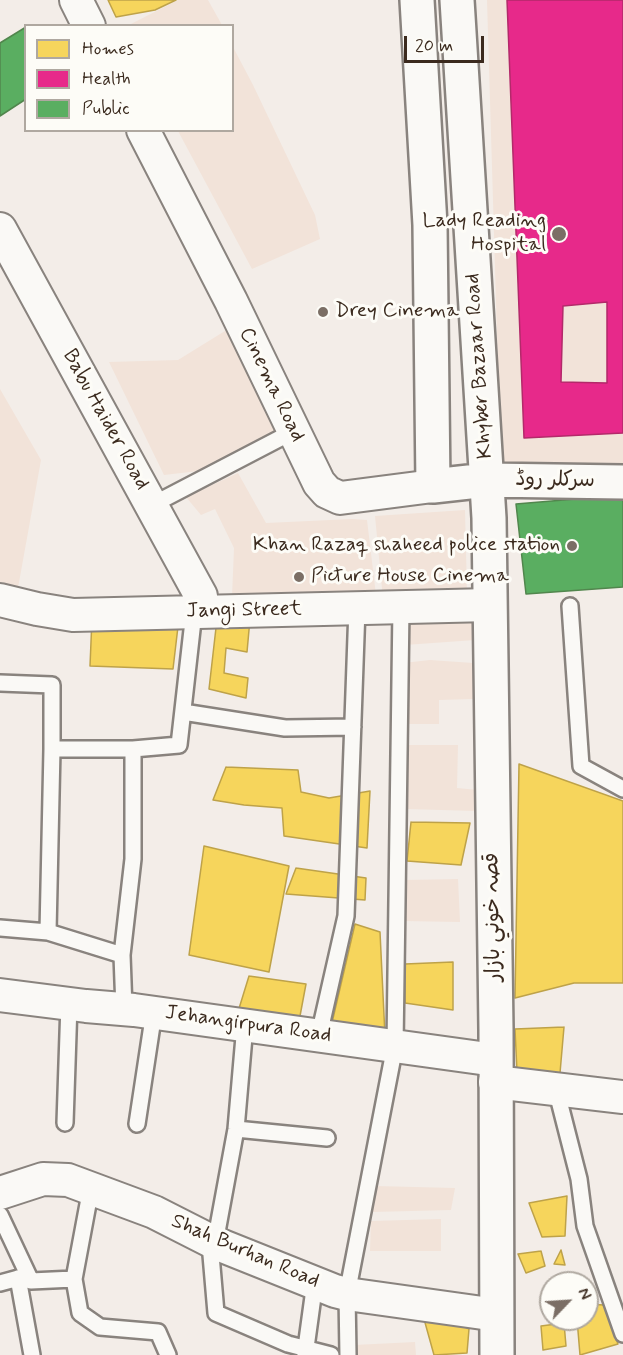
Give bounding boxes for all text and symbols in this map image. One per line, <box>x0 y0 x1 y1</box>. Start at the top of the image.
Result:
legend <box>24 24 234 132</box>
scale bar <box>407 24 486 62</box>
text: 20 m <box>415 34 453 58</box>
text: Homes <box>82 37 134 61</box>
text: Health <box>82 67 131 91</box>
text: Public <box>82 97 130 121</box>
place label: Lady Reading Hospital <box>423 209 546 259</box>
marker: Lady Reading Hospital <box>550 225 568 243</box>
street label: Khyber Bazaar Road <box>461 272 499 460</box>
place label: Drey Cinema <box>335 299 459 325</box>
marker: Drey Cinema <box>316 305 330 319</box>
street label: Cinema Road <box>232 324 310 446</box>
street label: Babu Haider Road <box>56 345 154 495</box>
street label: سرکلر روڈ <box>515 468 595 494</box>
place label: Khan Razaq shaheed police station <box>253 533 560 559</box>
marker: Khan Razaq shaheed police station <box>565 539 579 553</box>
place label: Picture House Cinema <box>311 564 509 590</box>
marker: Picture House Cinema <box>292 570 306 584</box>
street label: Jangi Street <box>186 597 302 625</box>
street label: قصہ خوني بازار <box>480 852 508 982</box>
street label: Jehangirpura Road <box>163 1001 333 1049</box>
street label: Shah Burhan Road <box>167 1209 323 1295</box>
north arrow <box>539 1271 599 1331</box>
text: N <box>572 1285 596 1303</box>

